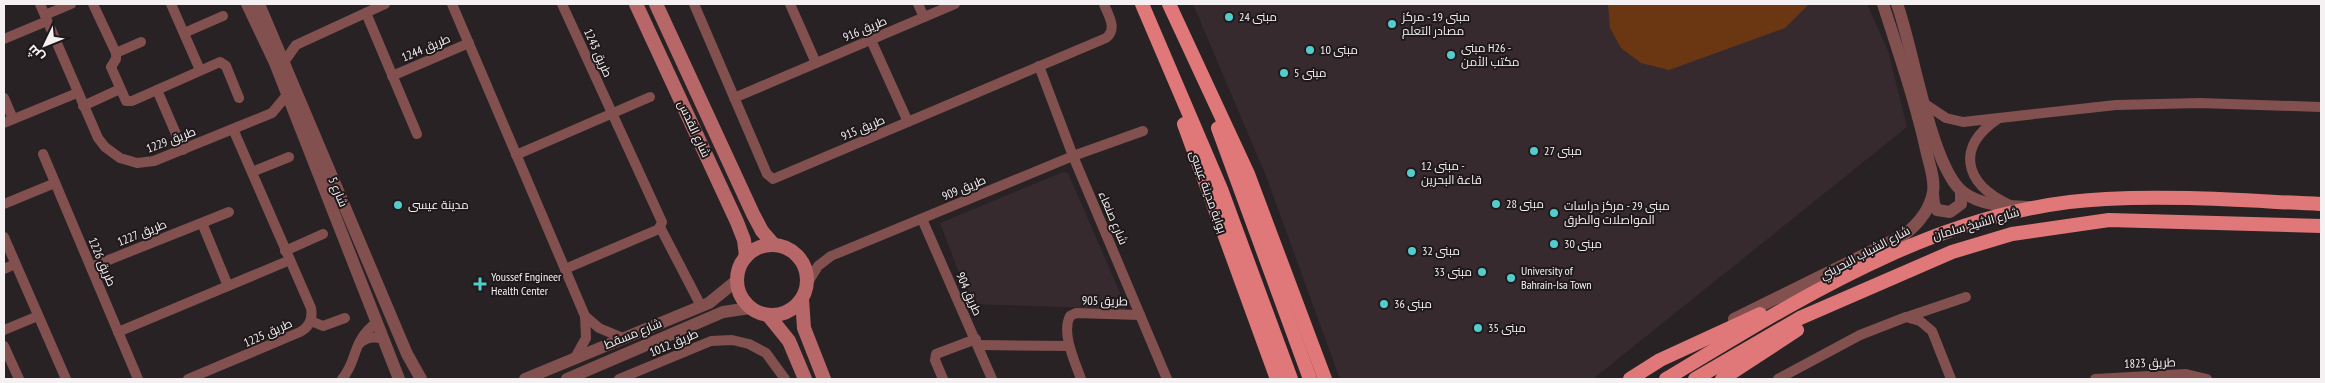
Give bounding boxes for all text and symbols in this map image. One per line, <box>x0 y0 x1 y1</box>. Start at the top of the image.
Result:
place label: مبنى 24 <box>1239 9 1277 24</box>
place label: مبنى 19 - مركز مصادر التعلم <box>1401 9 1470 39</box>
marker: مبنى 24 <box>1223 11 1235 23</box>
street label: طريق 916 <box>841 13 889 44</box>
marker: مبنى 19 - مركز مصادر التعلم <box>1386 18 1398 30</box>
north arrow <box>20 20 70 70</box>
street label: طريق 1243 <box>581 26 616 79</box>
street label: طريق 1244 <box>399 31 453 65</box>
place label: مبنى H26 - مكتب الأمن <box>1461 40 1520 69</box>
text: ش <box>23 41 48 67</box>
place label: مبنى 10 <box>1320 42 1358 57</box>
marker: مبنى 10 <box>1304 44 1316 56</box>
marker: مبنى H26 - مكتب الأمن <box>1445 49 1457 61</box>
place label: مبنى 5 <box>1294 65 1327 80</box>
marker: مبنى 5 <box>1278 67 1290 79</box>
street label: شارع القدس <box>674 98 714 160</box>
street label: طريق 915 <box>839 112 887 143</box>
street label: طريق 1229 <box>144 123 198 156</box>
place label: مبنى 27 <box>1544 143 1582 158</box>
marker: مبنى 27 <box>1528 145 1540 157</box>
street label: بوابة مدينة عيسى <box>1187 148 1230 235</box>
place label: مبنى 12 - قاعة البحرين <box>1421 158 1482 187</box>
marker: مبنى 12 - قاعة البحرين <box>1405 167 1417 179</box>
street label: طريق 909 <box>940 172 988 203</box>
street label: شارع 5 <box>325 175 351 210</box>
street label: شارع صنعاء <box>1095 189 1132 247</box>
place label: مبنى 28 <box>1506 196 1544 211</box>
place label: مدينة عيسى <box>408 197 469 212</box>
marker: مبنى 28 <box>1490 198 1502 210</box>
place label: مبنى 29 - مركز دراسات المواصلات والطرق <box>1564 198 1670 227</box>
marker: مدينة عيسى <box>392 199 404 211</box>
street label: شارع الشيخ سلمان <box>1931 204 2021 244</box>
marker: مبنى 29 - مركز دراسات المواصلات والطرق <box>1548 207 1560 219</box>
street label: طريق 1227 <box>115 216 169 249</box>
street label: شارع الشباب البحريني <box>1817 222 1914 285</box>
street label: طريق 1226 <box>85 235 119 289</box>
place label: مبنى 30 <box>1564 236 1602 251</box>
marker: مبنى 30 <box>1548 238 1560 250</box>
place label: مبنى 32 <box>1422 243 1460 258</box>
marker: مبنى 32 <box>1406 245 1418 257</box>
place label: University of Bahrain-Isa Town <box>1521 263 1592 292</box>
place label: مبنى 33 <box>1434 264 1472 279</box>
marker: مبنى 33 <box>1476 266 1488 278</box>
place label: Youssef Engineer Health Center <box>491 269 562 298</box>
street label: طريق 904 <box>953 270 986 318</box>
marker: University of Bahrain-Isa Town <box>1505 272 1517 284</box>
marker: Youssef Engineer Health Center <box>473 277 487 291</box>
street label: طريق 905 <box>1082 293 1128 308</box>
place label: مبنى 36 <box>1394 296 1432 311</box>
marker: مبنى 36 <box>1378 298 1390 310</box>
street label: طريق 1225 <box>241 315 294 350</box>
street label: شارع مسقط <box>602 315 664 353</box>
place label: مبنى 35 <box>1488 320 1526 335</box>
marker: مبنى 35 <box>1472 322 1484 334</box>
street label: طريق 1012 <box>647 326 701 360</box>
street label: طريق 1823 <box>2124 354 2176 371</box>

